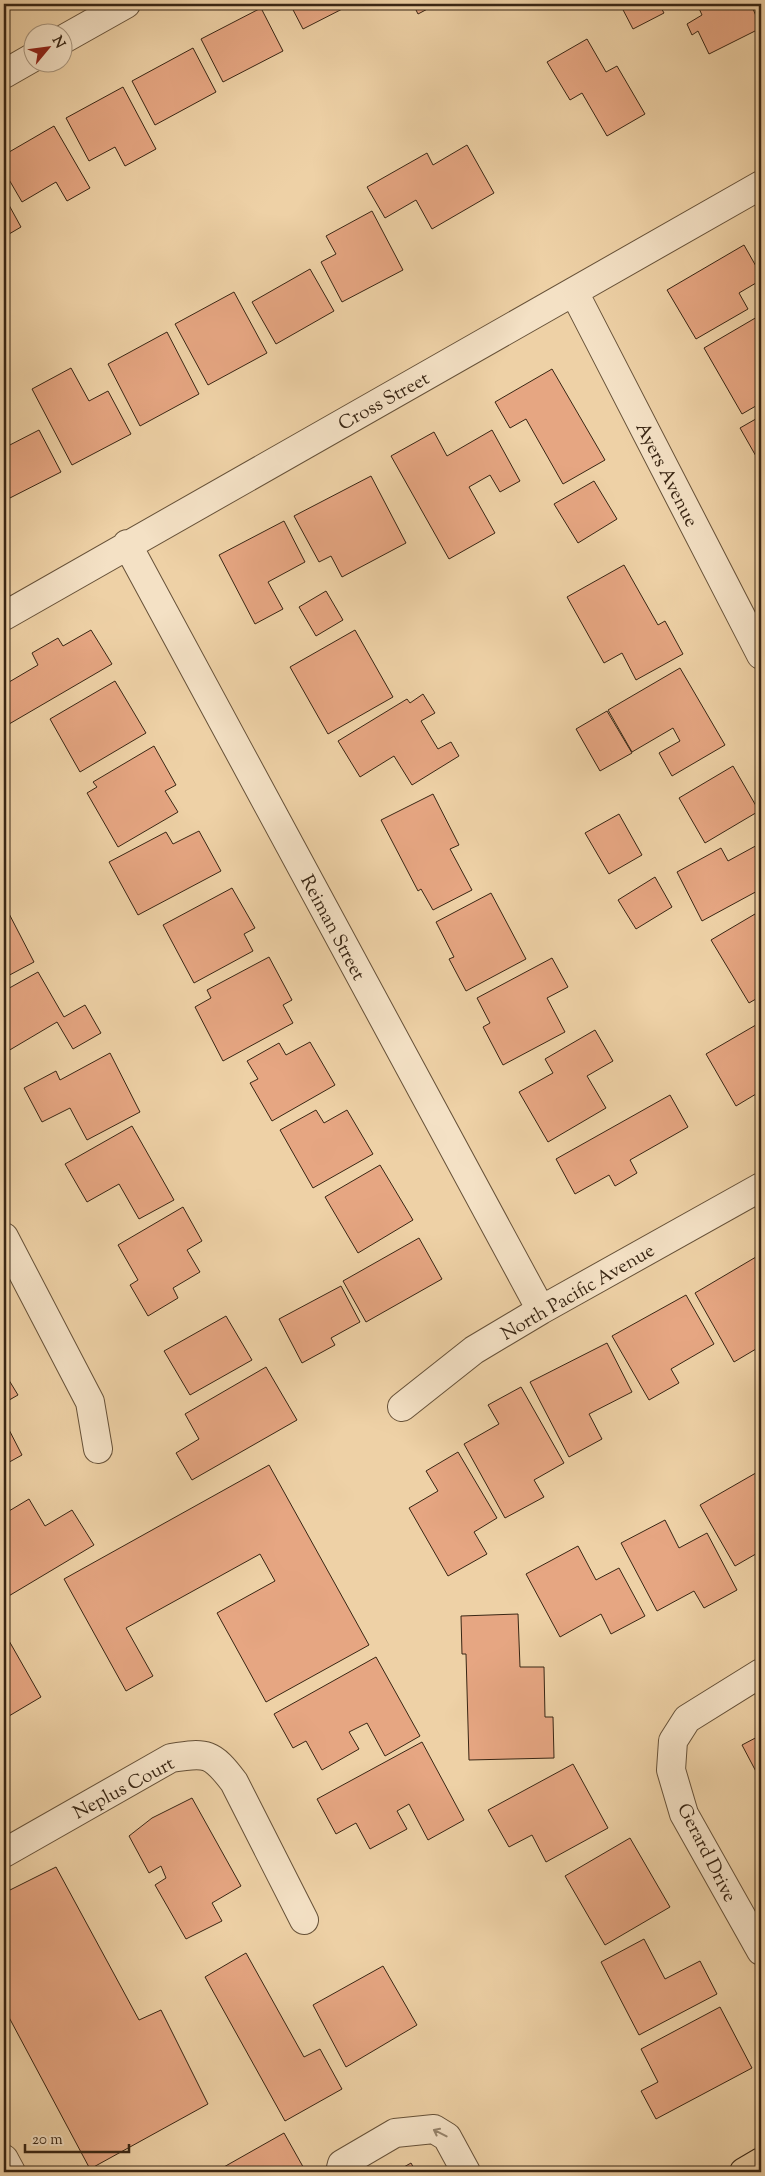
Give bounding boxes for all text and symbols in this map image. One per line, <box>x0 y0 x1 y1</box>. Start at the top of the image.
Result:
north arrow <box>22 22 72 72</box>
text: N <box>46 33 69 52</box>
street label: Cross Street <box>334 366 435 438</box>
street label: Ayers Avenue <box>628 418 704 532</box>
street label: Reiman Street <box>293 871 371 986</box>
street label: North Pacific Avenue <box>496 1238 660 1348</box>
street label: Neplus Court <box>69 1751 180 1827</box>
street label: Gerard Drive <box>669 1799 742 1907</box>
scale bar <box>25 2121 129 2153</box>
one-way arrow <box>432 2128 447 2138</box>
text: 20 m <box>32 2130 63 2151</box>

